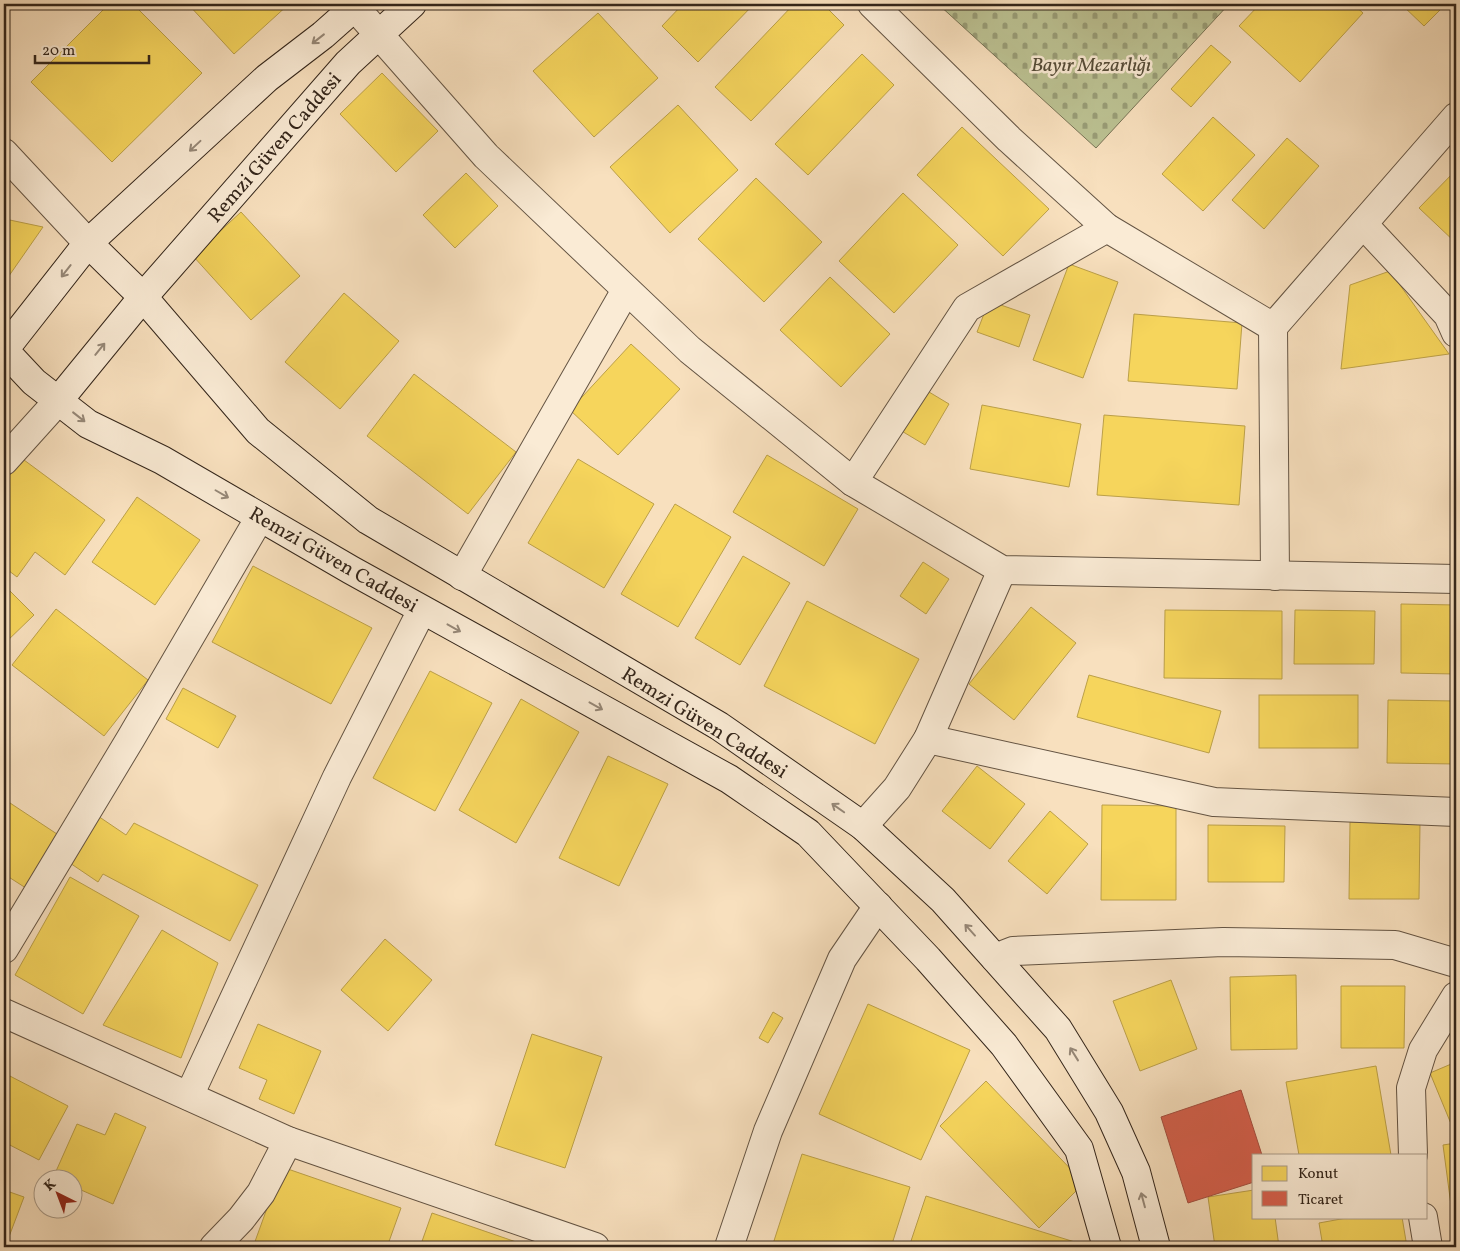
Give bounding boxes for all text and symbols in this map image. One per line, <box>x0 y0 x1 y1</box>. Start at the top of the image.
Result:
scale bar <box>35 32 149 64</box>
one-way arrow <box>311 33 324 44</box>
text: 20 m <box>42 41 75 62</box>
park label: Bayır Mezarlığı <box>1031 52 1151 80</box>
street label: Remzi Güven Caddesi <box>202 67 349 230</box>
one-way arrow <box>189 140 201 152</box>
one-way arrow <box>61 264 72 277</box>
one-way arrow <box>95 343 106 356</box>
one-way arrow <box>73 411 86 422</box>
one-way arrow <box>215 490 229 500</box>
street label: Remzi Güven Caddesi <box>243 501 423 621</box>
one-way arrow <box>446 623 461 633</box>
street label: Remzi Güven Caddesi <box>615 661 792 786</box>
one-way arrow <box>589 701 604 711</box>
one-way arrow <box>831 803 845 813</box>
one-way arrow <box>964 923 976 936</box>
one-way arrow <box>1068 1048 1078 1062</box>
legend <box>1252 1154 1428 1218</box>
text: Konut <box>1298 1164 1338 1185</box>
north arrow <box>32 1168 82 1218</box>
text: K <box>40 1175 60 1196</box>
text: Ticaret <box>1298 1190 1343 1211</box>
one-way arrow <box>1138 1193 1148 1209</box>

